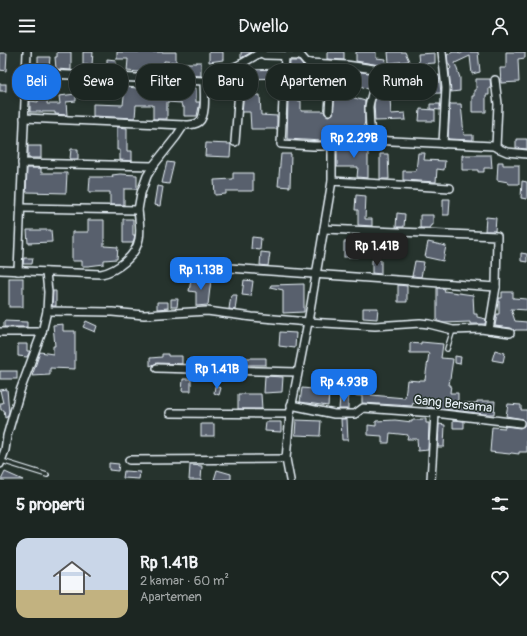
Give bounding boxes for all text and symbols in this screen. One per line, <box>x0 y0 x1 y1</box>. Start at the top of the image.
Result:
icon: menu <box>16 15 38 37</box>
text: Dwello <box>238 15 289 38</box>
icon: person <box>489 15 511 37</box>
chip: Beli <box>12 64 61 100</box>
chip: Sewa <box>69 64 128 100</box>
chip: Filter <box>136 64 195 100</box>
chip: Baru <box>203 64 258 100</box>
chip: Apartemen <box>266 64 361 100</box>
chip: Rumah <box>369 64 437 100</box>
pin: Rp 2.29B <box>313 125 395 159</box>
text: Rp 2.29B <box>330 130 378 146</box>
pin: Rp 1.41B <box>336 233 418 267</box>
text: Rp 1.41B <box>355 238 399 254</box>
pin: Rp 1.13B <box>160 257 242 291</box>
text: Rp 1.13B <box>179 262 223 278</box>
pin: Rp 1.41B <box>176 356 258 390</box>
text: Rp 1.41B <box>195 361 239 377</box>
pin: Rp 4.93B <box>303 369 385 403</box>
text: Rp 4.93B <box>320 374 368 390</box>
street label: Gang Bersama <box>413 392 493 416</box>
icon: filters <box>489 493 511 515</box>
text: 5 properti <box>16 494 84 515</box>
text: Rp 1.41B <box>140 552 198 573</box>
icon: home <box>48 554 96 602</box>
icon: heart <box>489 567 511 589</box>
text: 2 kamar · 60 m² <box>140 573 229 589</box>
text: Apartemen <box>140 589 202 605</box>

